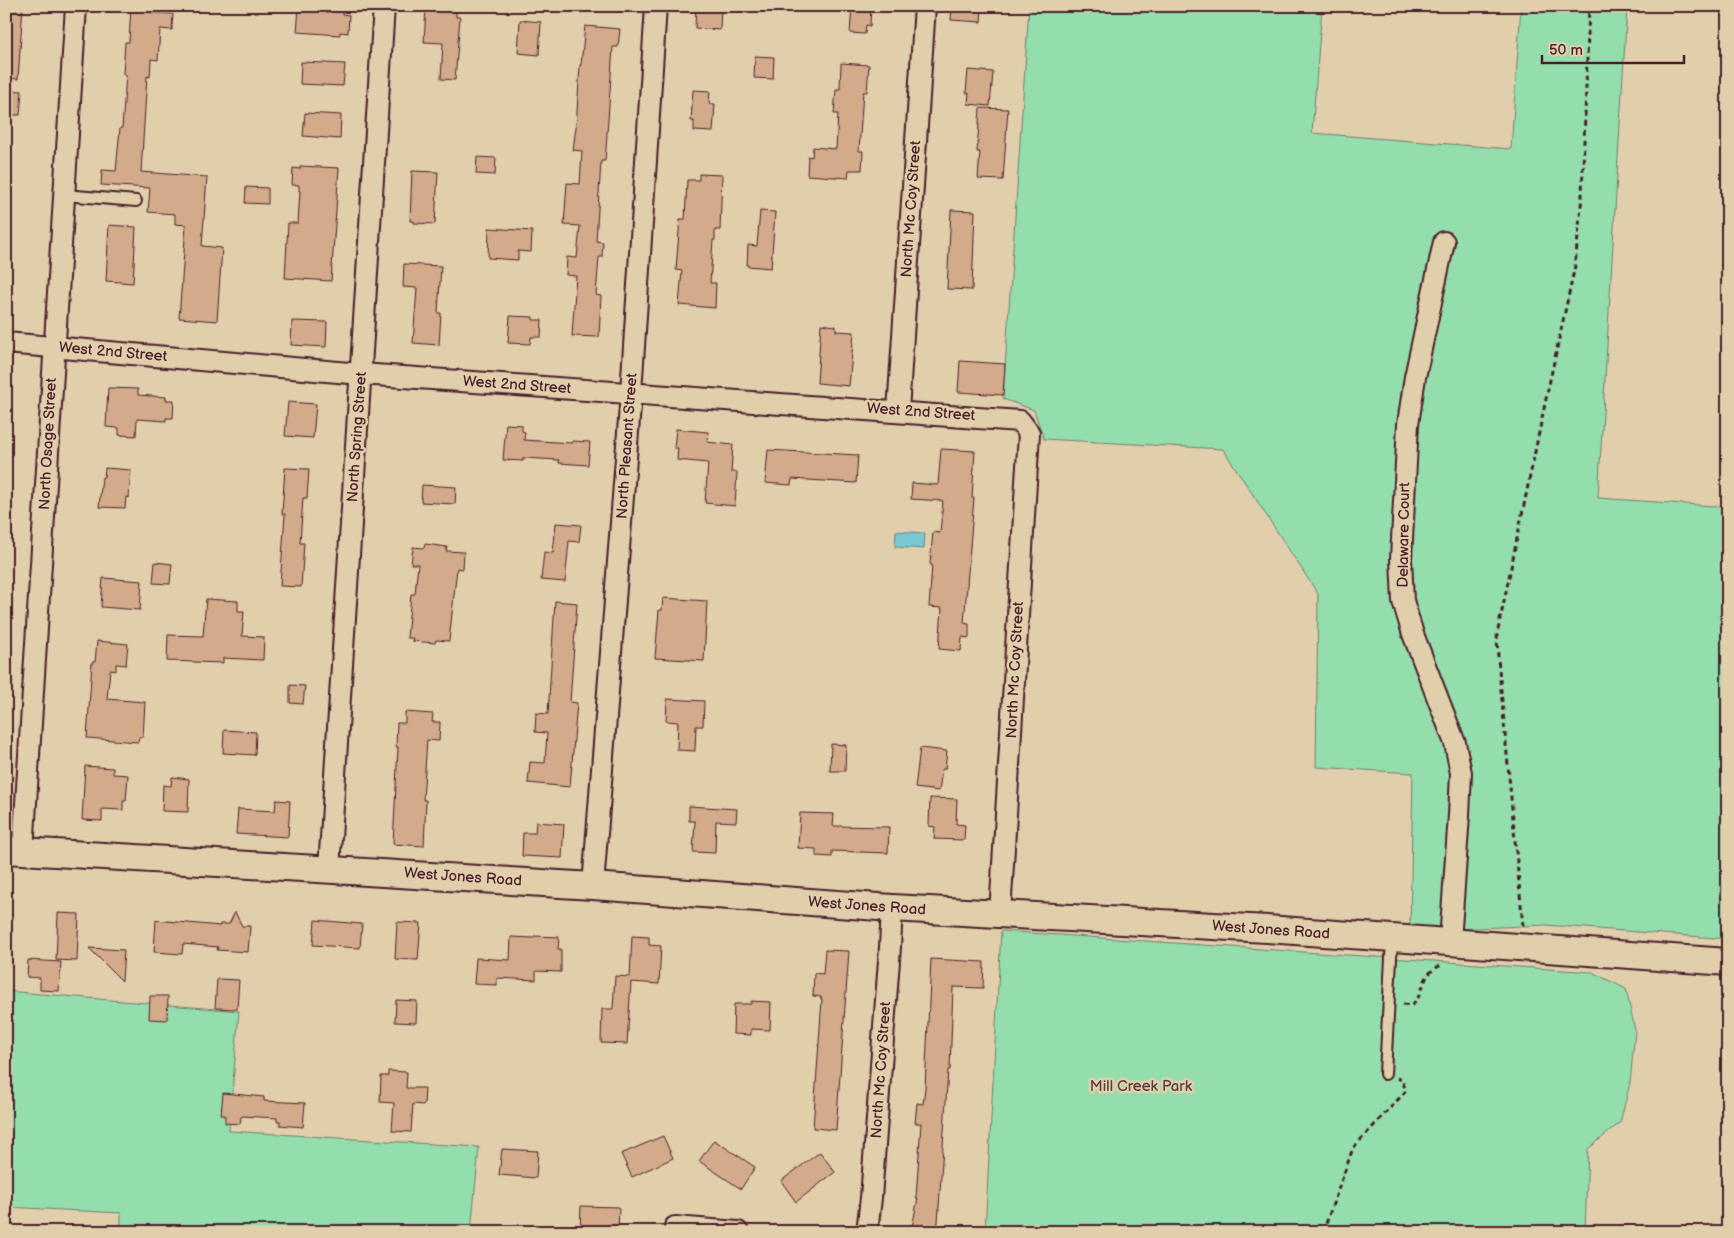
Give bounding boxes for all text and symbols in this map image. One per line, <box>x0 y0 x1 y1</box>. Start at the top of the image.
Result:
scale bar <box>1542 32 1684 64</box>
text: 50 m <box>1549 41 1583 60</box>
street label: North Mc Coy Street <box>897 140 925 278</box>
street label: West 2nd Street <box>58 338 168 366</box>
street label: North Spring Street <box>343 371 371 503</box>
street label: West 2nd Street <box>462 372 572 398</box>
street label: North Pleasant Street <box>612 372 642 520</box>
street label: North Osage Street <box>35 377 61 511</box>
street label: West 2nd Street <box>866 399 976 425</box>
street label: Delaware Court <box>1394 482 1414 588</box>
street label: North Mc Coy Street <box>1002 601 1028 739</box>
street label: West Jones Road <box>403 863 523 891</box>
street label: West Jones Road <box>807 892 927 920</box>
street label: West Jones Road <box>1211 916 1331 944</box>
street label: North Mc Coy Street <box>867 1001 895 1139</box>
park label: Mill Creek Park <box>1090 1077 1193 1096</box>

